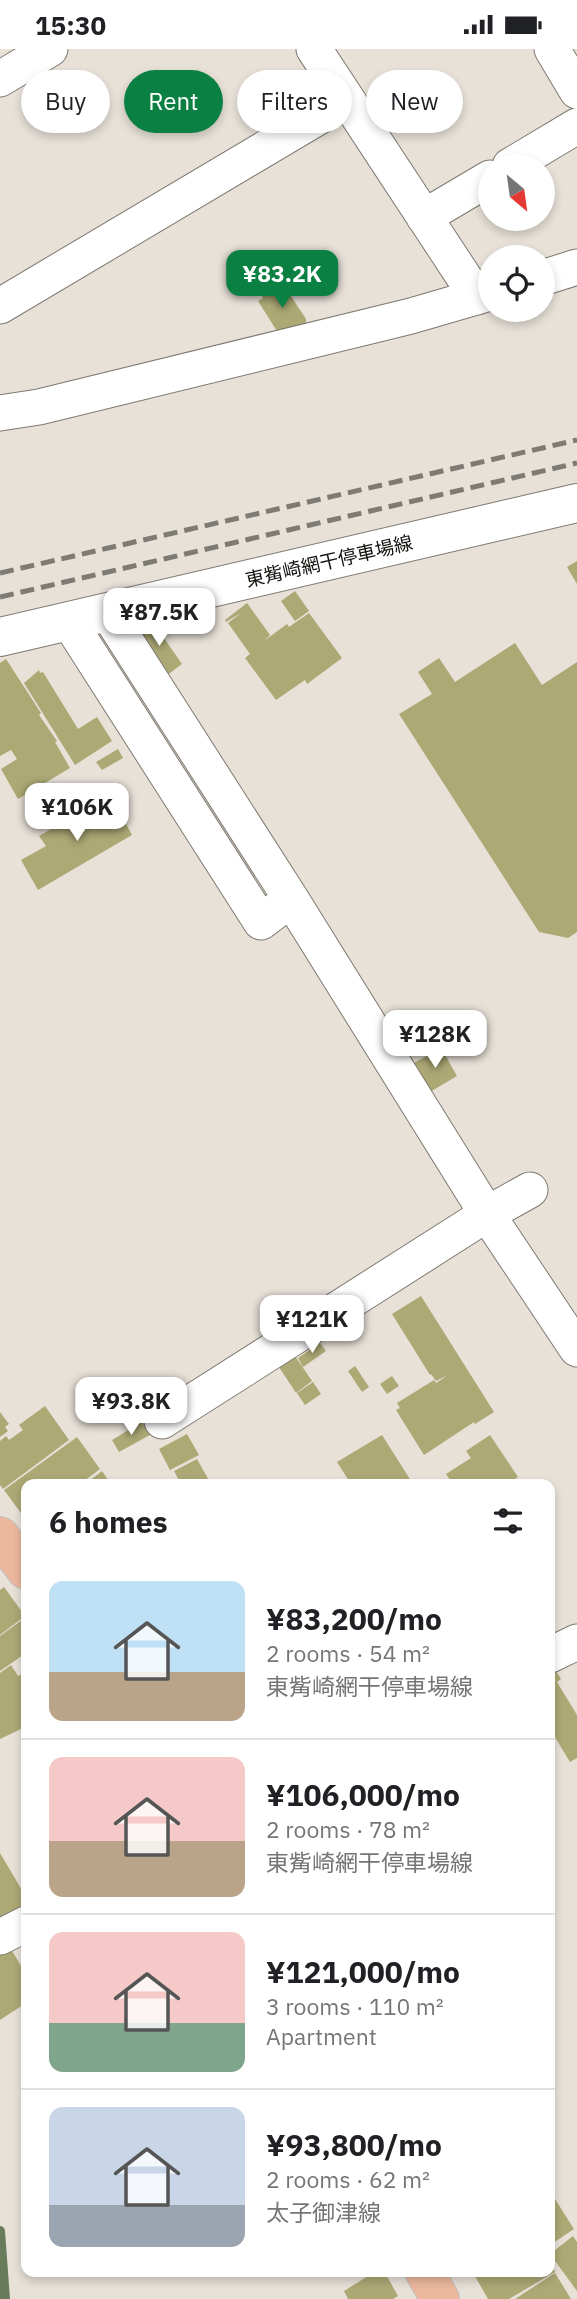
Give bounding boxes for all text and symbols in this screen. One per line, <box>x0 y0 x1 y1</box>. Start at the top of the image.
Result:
text: 15:30 <box>35 8 106 42</box>
chip: Buy <box>21 70 110 133</box>
chip: Rent <box>124 70 223 133</box>
chip: Filters <box>237 70 352 133</box>
chip: New <box>366 70 463 133</box>
north arrow <box>478 154 555 231</box>
map controls <box>478 154 555 322</box>
button: locate <box>478 245 555 322</box>
pin: ¥83.2K <box>225 251 339 310</box>
text: ¥83.2K <box>242 258 322 288</box>
street label: 東觜崎網干停車場線 <box>243 530 415 592</box>
pin: ¥87.5K <box>102 589 216 648</box>
text: ¥87.5K <box>119 596 199 626</box>
pin: ¥106K <box>28 783 126 843</box>
text: ¥106K <box>41 791 113 821</box>
pin: ¥128K <box>386 1011 484 1070</box>
text: ¥128K <box>399 1018 471 1048</box>
pin: ¥121K <box>263 1295 361 1355</box>
text: ¥121K <box>276 1303 348 1333</box>
pin: ¥93.8K <box>74 1377 188 1437</box>
text: ¥93.8K <box>91 1385 171 1415</box>
text: 6 homes <box>49 1502 168 1541</box>
icon: filters <box>489 1502 527 1540</box>
text: ¥83,200/mo <box>266 1599 442 1638</box>
icon: home <box>105 1609 189 1693</box>
text: 2 rooms · 54 m² <box>266 1638 430 1668</box>
text: 東觜崎網干停車場線 <box>266 1671 473 1701</box>
text: ¥106,000/mo <box>266 1775 460 1814</box>
icon: home <box>105 1785 189 1869</box>
text: 2 rooms · 78 m² <box>266 1814 430 1844</box>
text: 東觜崎網干停車場線 <box>266 1847 473 1877</box>
text: ¥121,000/mo <box>266 1952 460 1991</box>
icon: home <box>105 1960 189 2044</box>
text: 3 rooms · 110 m² <box>266 1991 444 2021</box>
text: Apartment <box>266 2021 377 2051</box>
text: ¥93,800/mo <box>266 2125 442 2164</box>
icon: home <box>105 2135 189 2219</box>
text: 2 rooms · 62 m² <box>266 2164 430 2194</box>
text: 太子御津線 <box>266 2197 381 2227</box>

